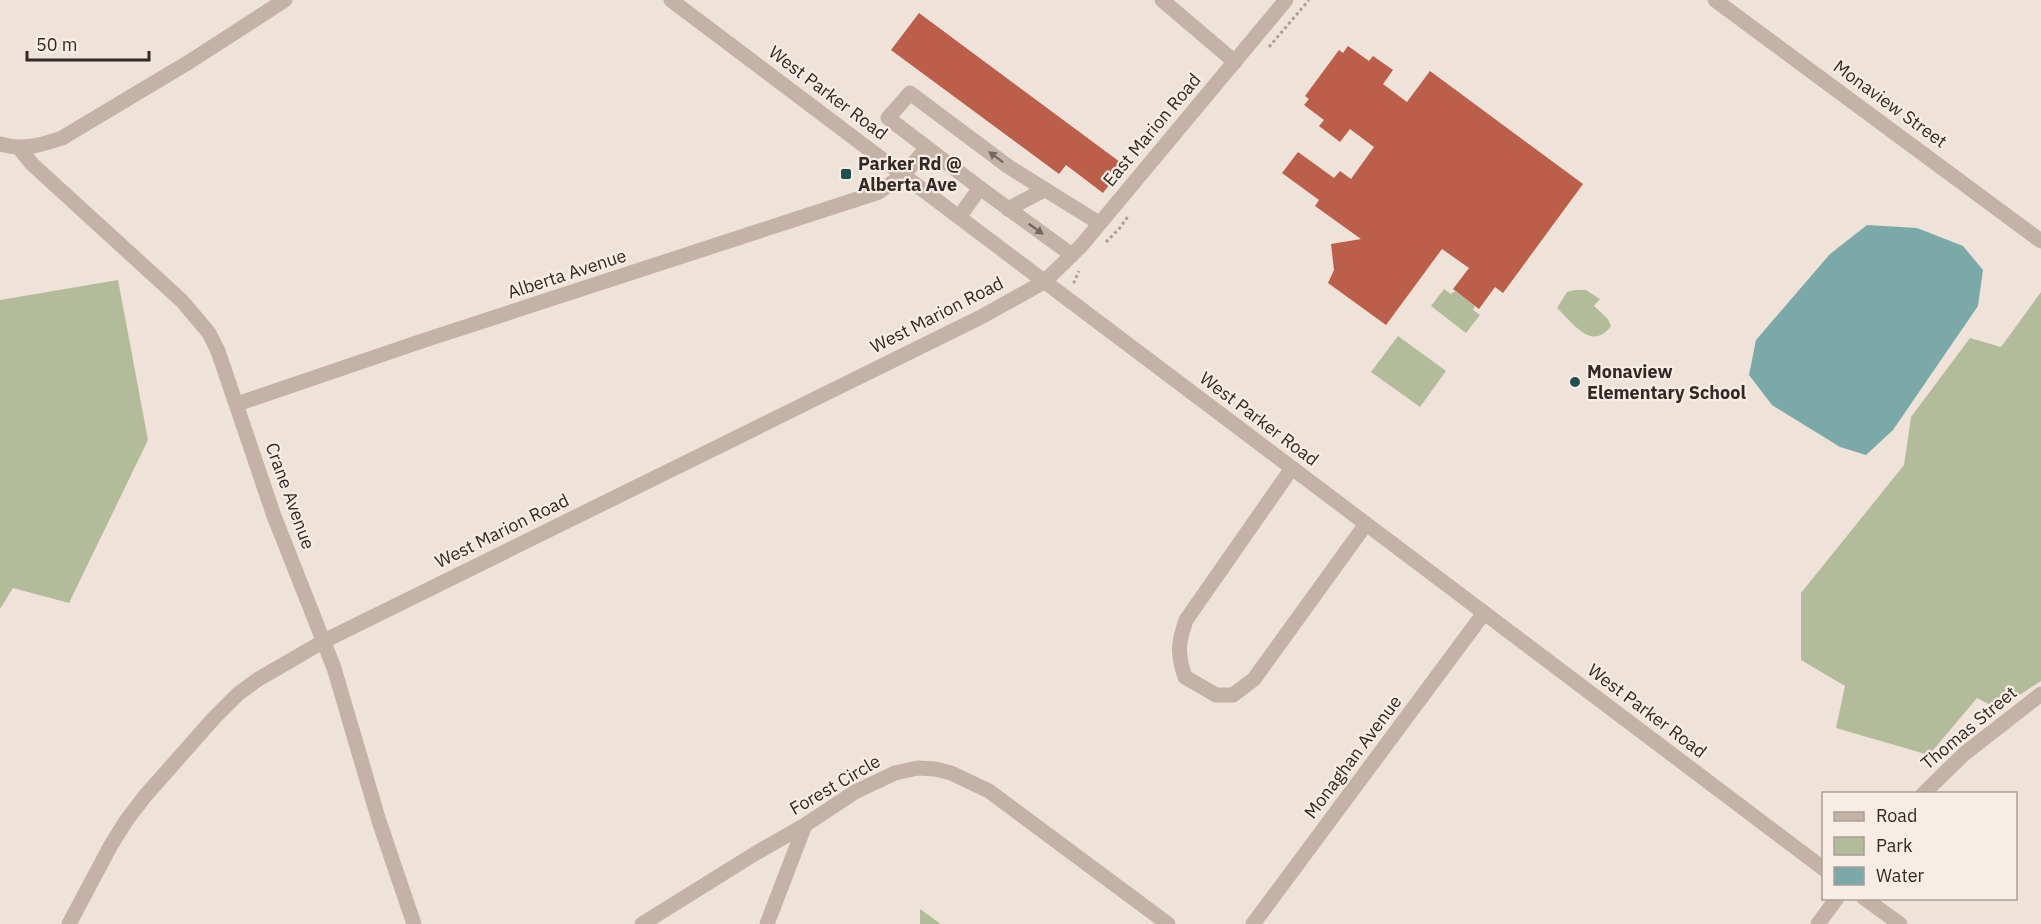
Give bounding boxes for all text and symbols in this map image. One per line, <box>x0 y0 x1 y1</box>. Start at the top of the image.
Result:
scale bar <box>27 24 148 62</box>
text: 50 m <box>36 33 78 56</box>
street label: West Parker Road <box>764 40 892 145</box>
street label: Monaview Street <box>1829 55 1952 153</box>
street label: East Marion Road <box>1098 68 1206 191</box>
one-way arrow <box>989 151 1005 163</box>
place label: Parker Rd @ Alberta Ave <box>858 152 962 196</box>
marker: Parker Rd @ Alberta Ave <box>839 167 853 181</box>
one-way arrow <box>1028 222 1043 234</box>
street label: Alberta Avenue <box>504 243 629 304</box>
street label: West Marion Road <box>866 271 1007 358</box>
place label: Monaview Elementary School <box>1587 360 1746 404</box>
street label: West Parker Road <box>1195 366 1323 471</box>
marker: Monaview Elementary School <box>1568 375 1582 389</box>
street label: Crane Avenue <box>261 439 320 552</box>
street label: West Marion Road <box>431 488 572 573</box>
street label: West Parker Road <box>1583 658 1711 763</box>
street label: Thomas Street <box>1916 681 2021 774</box>
street label: Monaghan Avenue <box>1299 690 1407 823</box>
street label: Forest Circle <box>785 749 884 820</box>
legend <box>1822 792 2017 900</box>
text: Road <box>1876 804 1917 827</box>
text: Park <box>1876 834 1913 857</box>
text: Water <box>1876 864 1925 887</box>

